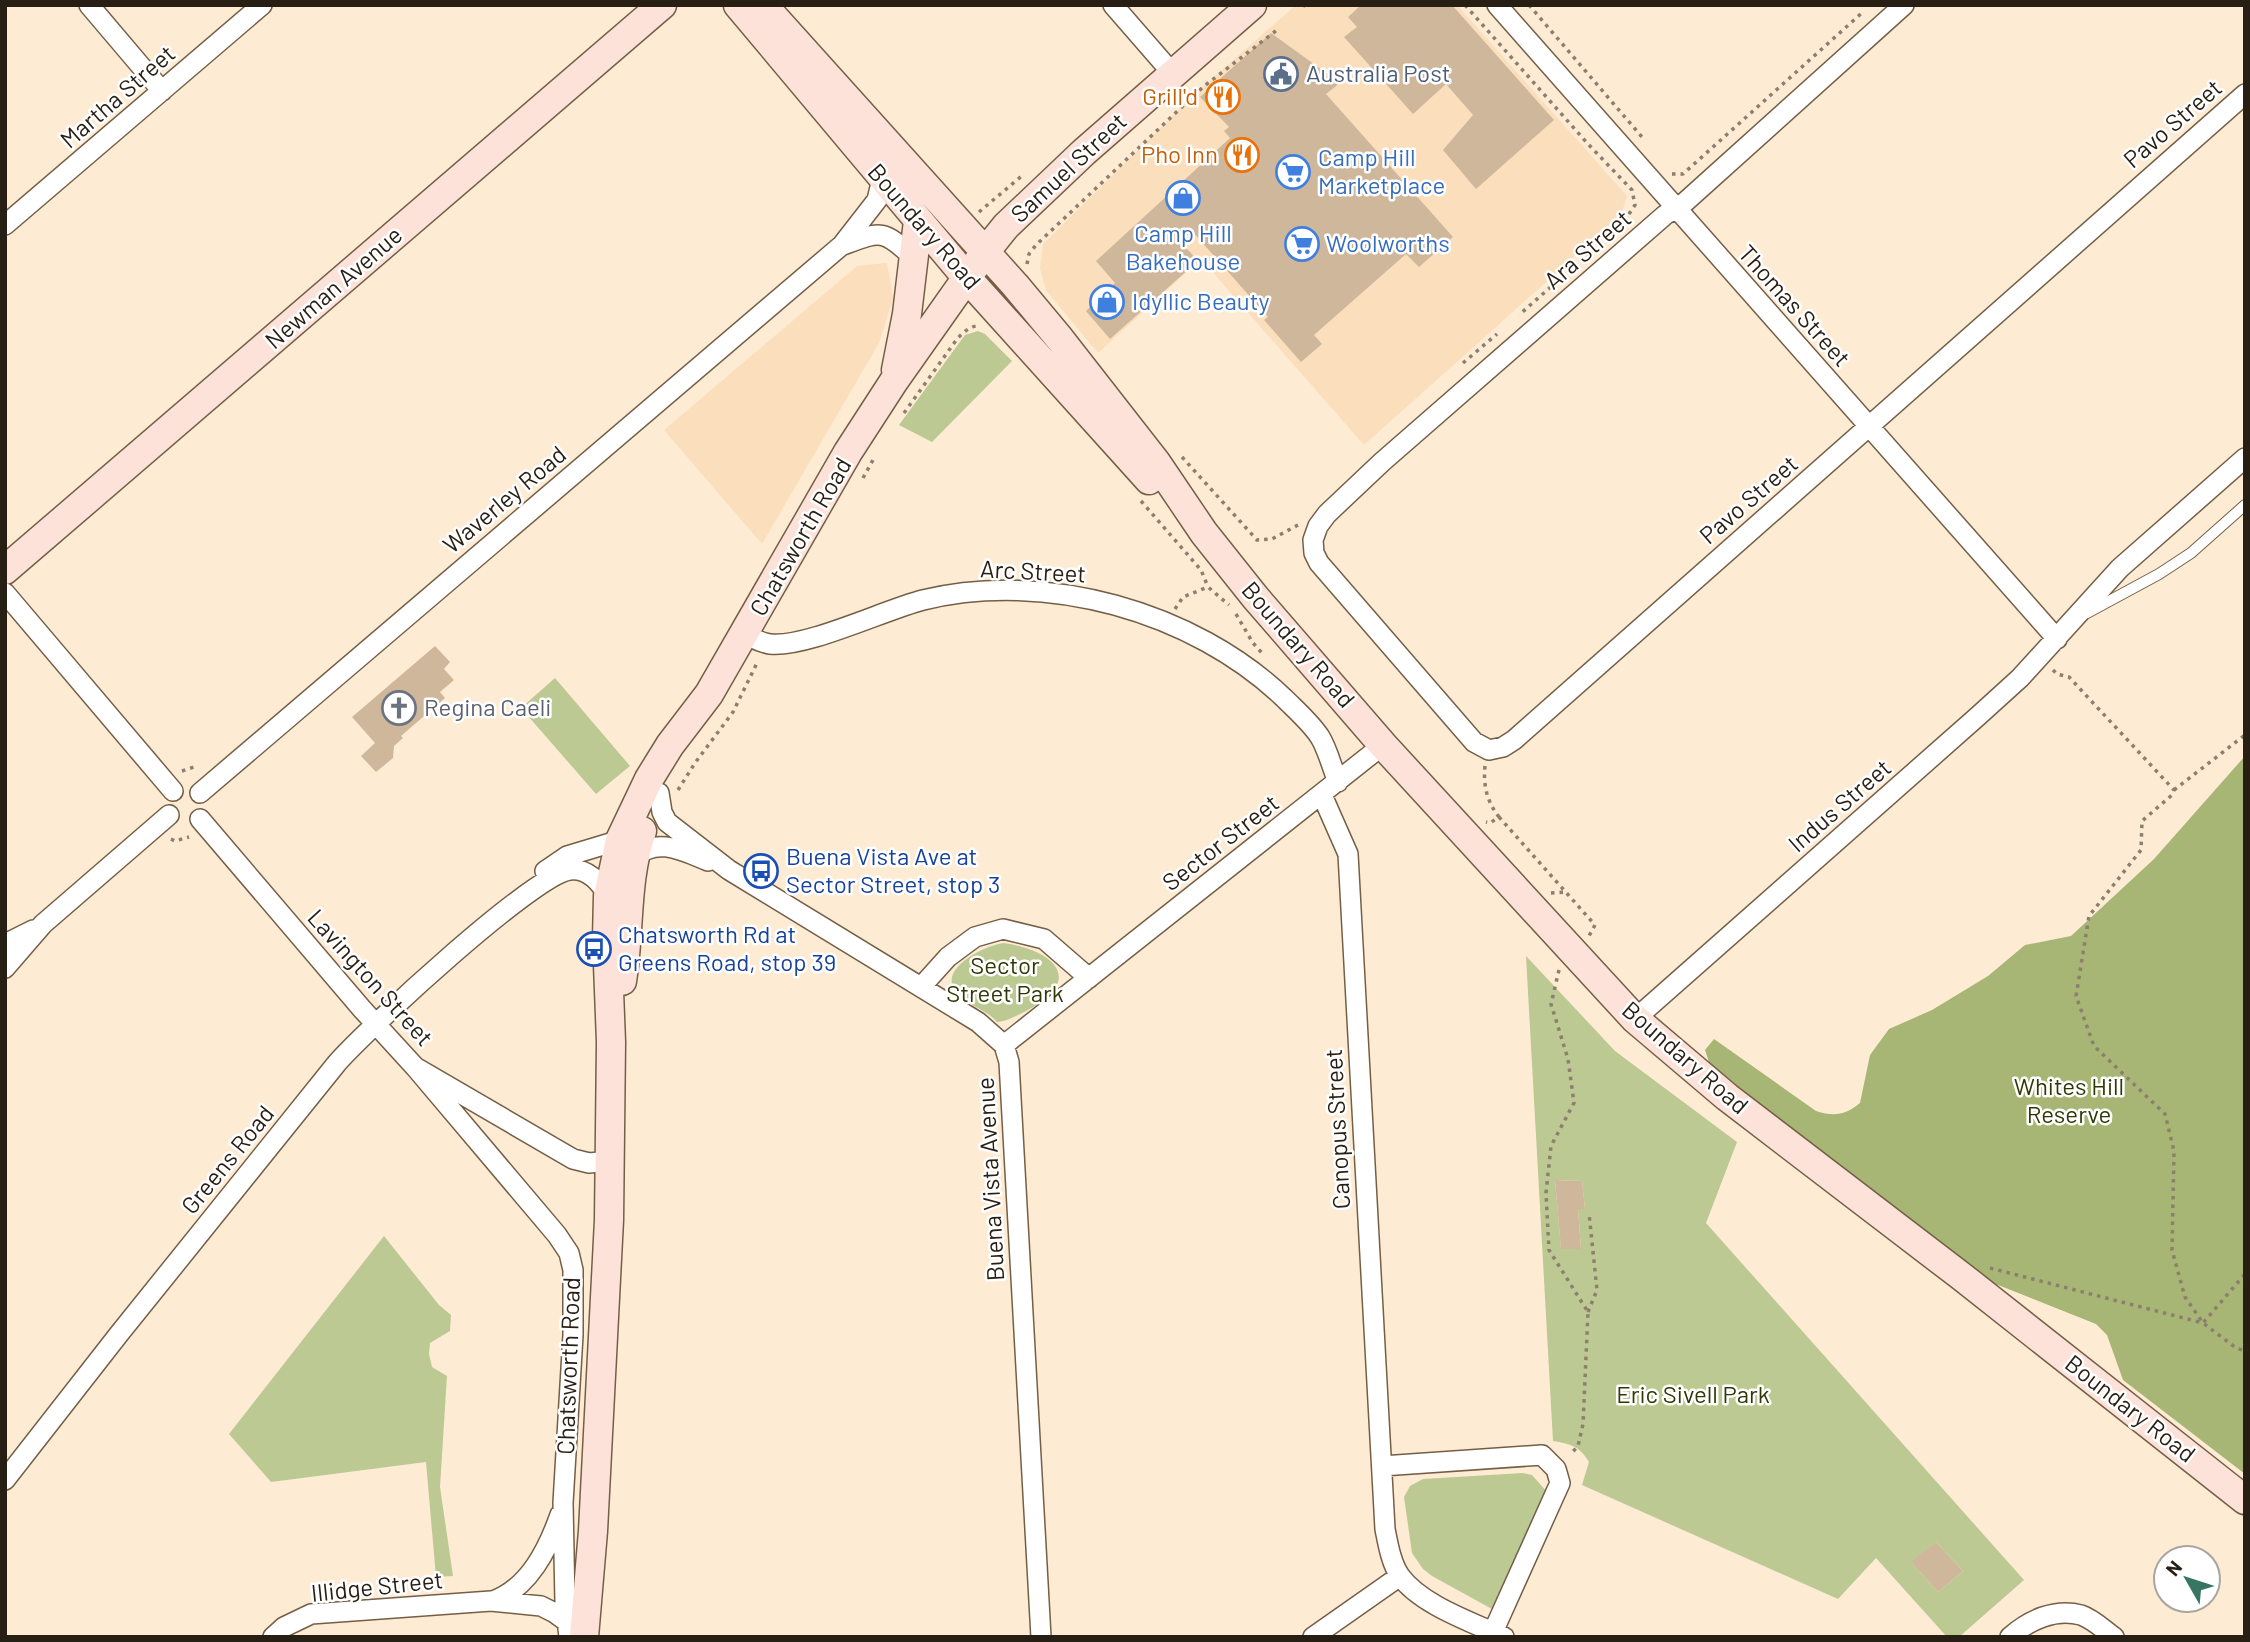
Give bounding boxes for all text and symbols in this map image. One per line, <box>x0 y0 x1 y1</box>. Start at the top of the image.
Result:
street label: Martha Street <box>54 38 180 154</box>
public building icon: Australia Post <box>1262 55 1300 93</box>
place label: Australia Post <box>1306 58 1450 87</box>
street label: Pavo Street <box>2117 72 2227 173</box>
restaurant icon: Grill'd <box>1204 78 1242 116</box>
place label: Grill'd <box>1142 81 1198 110</box>
street label: Samuel Street <box>1004 106 1132 228</box>
restaurant icon: Pho Inn <box>1223 136 1261 174</box>
place label: Pho Inn <box>1141 139 1218 168</box>
place label: Camp Hill Marketplace <box>1318 142 1445 199</box>
supermarket icon: Camp Hill Marketplace <box>1274 153 1312 191</box>
street label: Boundary Road <box>863 157 988 295</box>
shop icon: Camp Hill Bakehouse <box>1164 179 1202 217</box>
street label: Ara Street <box>1538 203 1636 295</box>
place label: Camp Hill Bakehouse <box>1126 218 1240 275</box>
street label: Newman Avenue <box>259 219 407 354</box>
supermarket icon: Woolworths <box>1283 225 1321 263</box>
place label: Woolworths <box>1326 228 1450 257</box>
street label: Thomas Street <box>1733 238 1857 372</box>
shop icon: Idyllic Beauty <box>1088 283 1126 321</box>
place label: Idyllic Beauty <box>1132 286 1270 315</box>
street label: Waverley Road <box>437 439 571 559</box>
street label: Pavo Street <box>1693 448 1803 549</box>
street label: Chatsworth Road <box>743 452 857 620</box>
street label: Arc Street <box>979 553 1087 588</box>
street label: Boundary Road <box>1237 575 1362 713</box>
church icon: Regina Caeli <box>380 689 418 727</box>
place label: Regina Caeli <box>424 692 551 721</box>
street label: Indus Street <box>1782 752 1896 857</box>
street label: Sector Street <box>1156 787 1284 896</box>
place label: Buena Vista Ave at Sector Street, stop 3 <box>786 841 1000 898</box>
bus stop icon: Buena Vista Ave at Sector Street, stop 3 <box>742 852 780 890</box>
street label: Lavington Street <box>302 903 440 1051</box>
place label: Chatsworth Rd at Greens Road, stop 39 <box>618 919 836 976</box>
bus stop icon: Chatsworth Rd at Greens Road, stop 39 <box>575 930 613 968</box>
park label: Sector Street Park <box>946 950 1064 1007</box>
street label: Boundary Road <box>1617 994 1755 1119</box>
street label: Canopus Street <box>1318 1048 1355 1210</box>
park label: Whites Hill Reserve <box>2014 1071 2124 1128</box>
street label: Buena Vista Avenue <box>970 1076 1009 1282</box>
street label: Greens Road <box>174 1099 279 1219</box>
street label: Chatsworth Road <box>550 1277 585 1455</box>
street label: Boundary Road <box>2060 1348 2202 1468</box>
park label: Eric Sivell Park <box>1616 1379 1770 1408</box>
north arrow <box>2152 1544 2222 1614</box>
text: N <box>2160 1556 2186 1580</box>
street label: Illidge Street <box>309 1564 444 1607</box>

